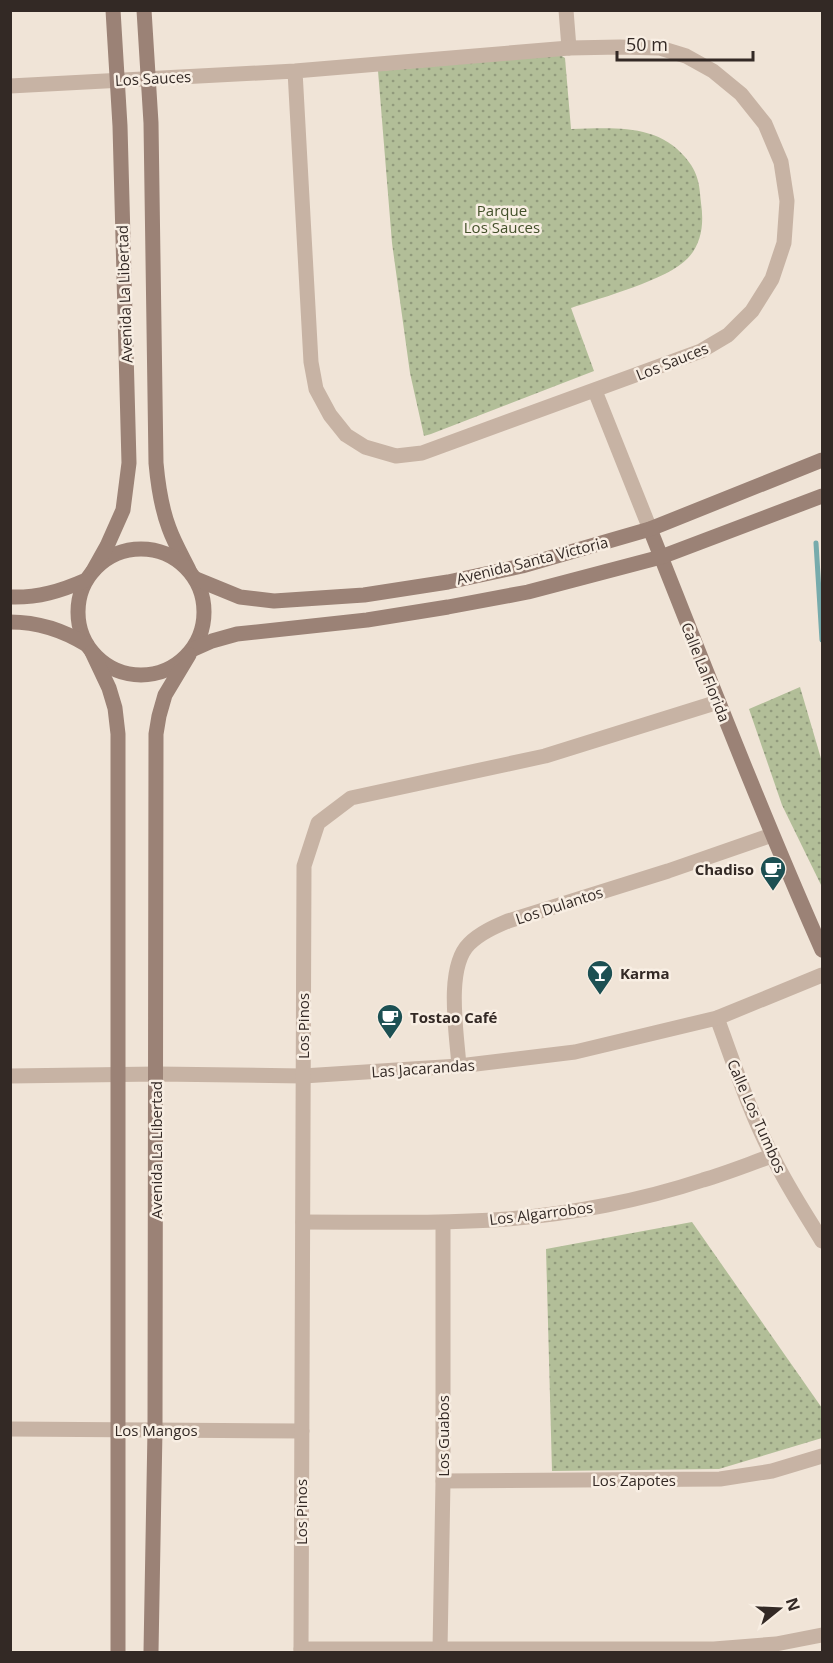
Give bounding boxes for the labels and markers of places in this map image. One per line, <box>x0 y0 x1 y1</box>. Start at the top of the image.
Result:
cafe icon: Chadiso <box>758 854 788 892</box>
place label: Chadiso <box>695 859 754 879</box>
bar icon: Karma <box>585 958 615 996</box>
place label: Karma <box>620 963 670 983</box>
cafe icon: Tostao Café <box>375 1002 405 1040</box>
place label: Tostao Café <box>410 1007 498 1027</box>

